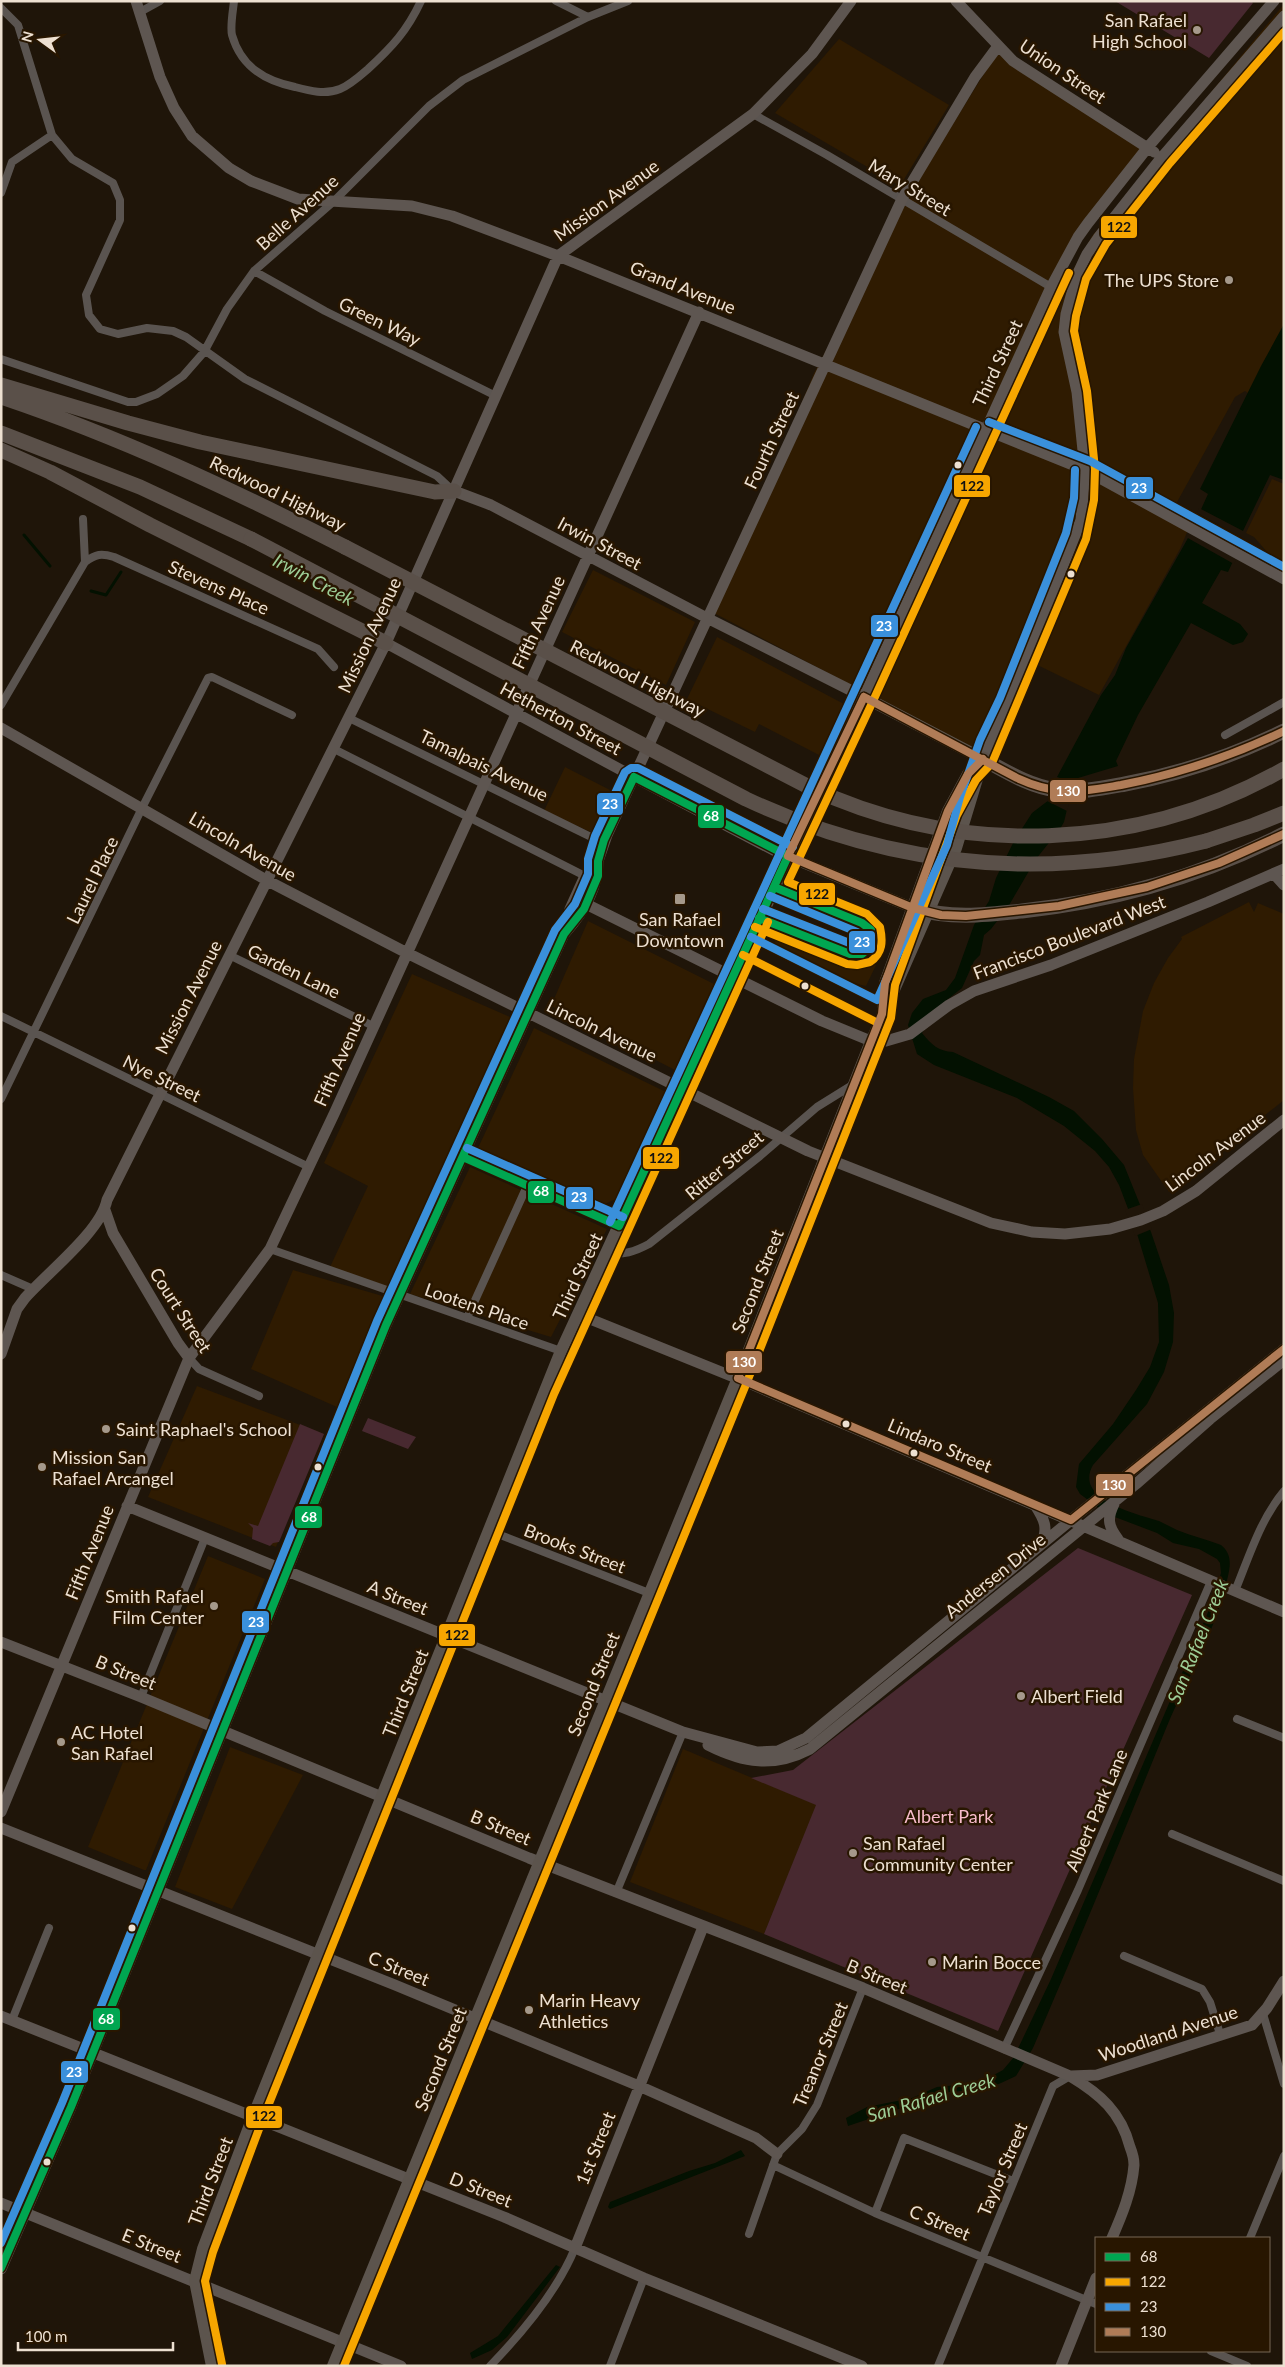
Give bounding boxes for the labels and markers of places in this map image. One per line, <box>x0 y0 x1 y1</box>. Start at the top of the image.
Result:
place label: San Rafael High School <box>1092 9 1187 52</box>
marker: San Rafael High School <box>1191 24 1203 36</box>
place label: The UPS Store <box>1104 269 1219 291</box>
marker: The UPS Store <box>1223 274 1235 286</box>
unlabelled marker <box>953 460 963 470</box>
unlabelled marker <box>1066 569 1076 579</box>
marker: San Rafael Downtown <box>673 892 687 906</box>
place label: San Rafael Downtown <box>636 908 724 951</box>
unlabelled marker <box>800 981 810 991</box>
place label: Saint Raphael's School <box>116 1418 292 1440</box>
unlabelled marker <box>841 1419 851 1429</box>
marker: Saint Raphael's School <box>100 1423 112 1435</box>
place label: Mission San Rafael Arcangel <box>52 1446 174 1489</box>
unlabelled marker <box>909 1448 919 1458</box>
marker: Mission San Rafael Arcangel <box>36 1461 48 1473</box>
unlabelled marker <box>313 1462 323 1472</box>
place label: Smith Rafael Film Center <box>105 1585 204 1628</box>
marker: Smith Rafael Film Center <box>208 1600 220 1612</box>
place label: Albert Field <box>1031 1685 1123 1707</box>
marker: Albert Field <box>1015 1690 1027 1702</box>
place label: AC Hotel San Rafael <box>71 1721 153 1764</box>
marker: AC Hotel San Rafael <box>55 1736 67 1748</box>
place label: San Rafael Community Center <box>863 1832 1013 1875</box>
marker: San Rafael Community Center <box>847 1847 859 1859</box>
unlabelled marker <box>127 1923 137 1933</box>
place label: Marin Bocce <box>942 1951 1041 1973</box>
marker: Marin Bocce <box>926 1956 938 1968</box>
place label: Marin Heavy Athletics <box>539 1989 641 2032</box>
marker: Marin Heavy Athletics <box>523 2004 535 2016</box>
unlabelled marker <box>42 2157 52 2167</box>

